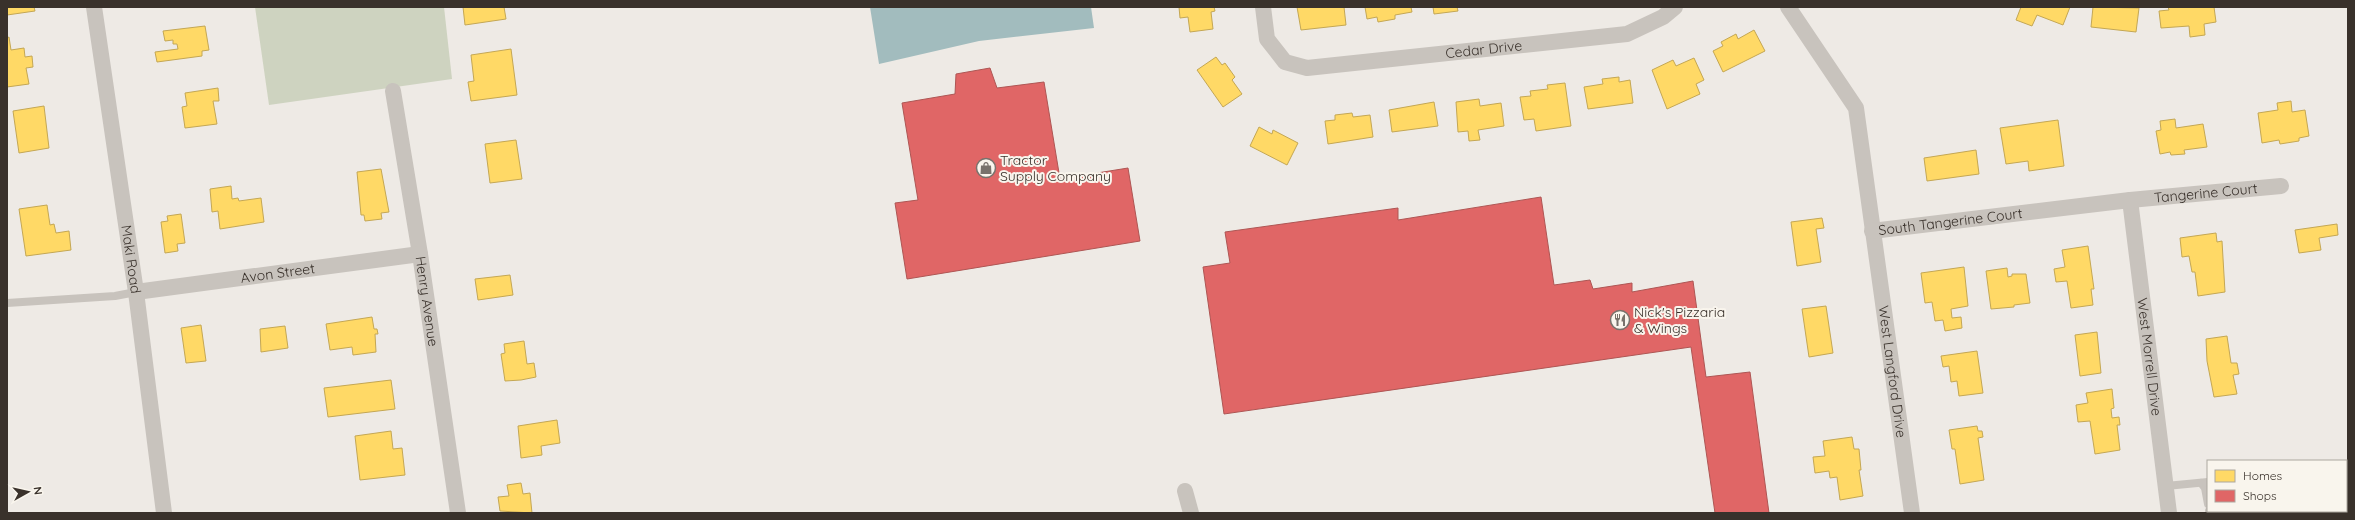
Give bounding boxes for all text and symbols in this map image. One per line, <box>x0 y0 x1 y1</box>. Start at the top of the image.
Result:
street label: Cedar Drive <box>1445 36 1523 62</box>
place label: Tractor Supply Company <box>1000 151 1111 185</box>
shop icon: Tractor Supply Company <box>975 157 997 179</box>
street label: Tangerine Court <box>2153 179 2259 207</box>
street label: South Tangerine Court <box>1877 204 2024 239</box>
street label: Maki Road <box>117 224 145 295</box>
street label: Henry Avenue <box>411 255 442 348</box>
street label: Avon Street <box>240 259 316 287</box>
street label: West Morrell Drive <box>2133 297 2166 417</box>
place label: Nick's Pizzaria & Wings <box>1634 303 1725 337</box>
street label: West Langford Drive <box>1874 304 1911 439</box>
restaurant icon: Nick's Pizzaria & Wings <box>1609 309 1631 331</box>
legend <box>2207 460 2347 512</box>
text: Homes <box>2243 468 2283 483</box>
north arrow <box>8 472 48 512</box>
text: N <box>30 486 45 496</box>
text: Shops <box>2243 488 2277 503</box>

